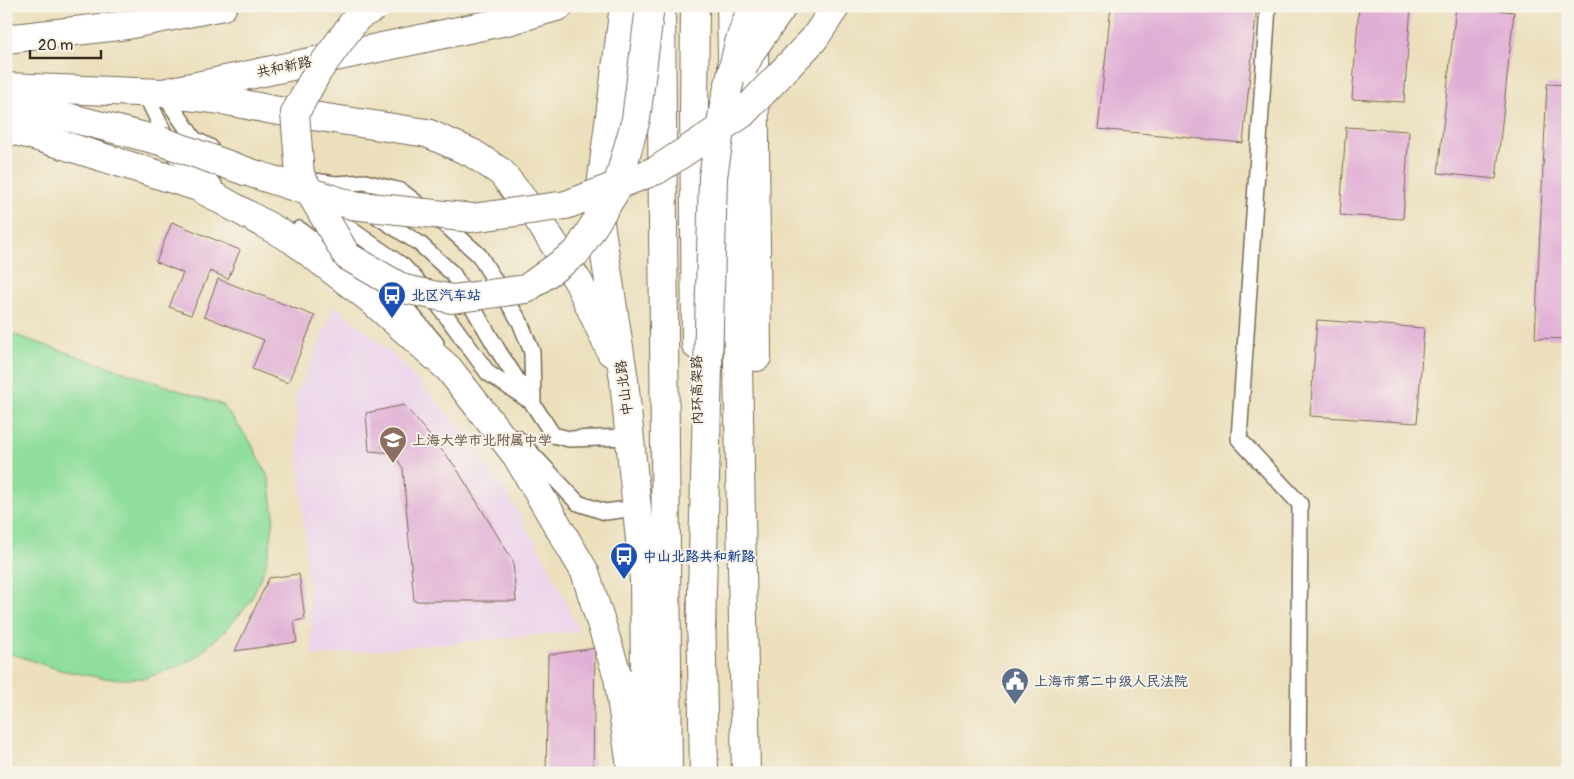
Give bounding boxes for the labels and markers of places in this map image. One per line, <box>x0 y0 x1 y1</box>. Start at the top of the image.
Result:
bus stop icon: 北区汽车站 <box>377 280 407 319</box>
place label: 北区汽车站 <box>411 287 481 304</box>
school or university icon: 上海大学市北附属中学 <box>378 425 408 464</box>
place label: 上海大学市北附属中学 <box>412 432 552 449</box>
bus stop icon: 中山北路共和新路 <box>609 541 639 580</box>
place label: 中山北路共和新路 <box>643 548 755 565</box>
public building icon: 上海市第二中级人民法院 <box>1000 666 1030 705</box>
place label: 上海市第二中级人民法院 <box>1034 673 1188 690</box>

